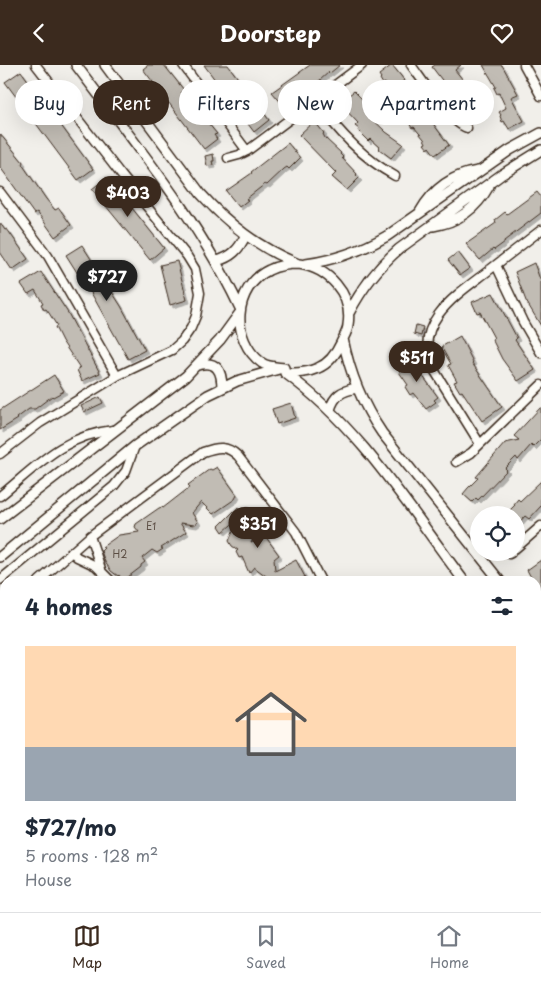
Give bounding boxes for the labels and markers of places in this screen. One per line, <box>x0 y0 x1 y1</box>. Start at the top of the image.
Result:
pin: $403 <box>98 175 158 218</box>
pin: $727 <box>77 259 137 302</box>
pin: $511 <box>387 341 447 383</box>
pin: $351 <box>228 507 288 549</box>

